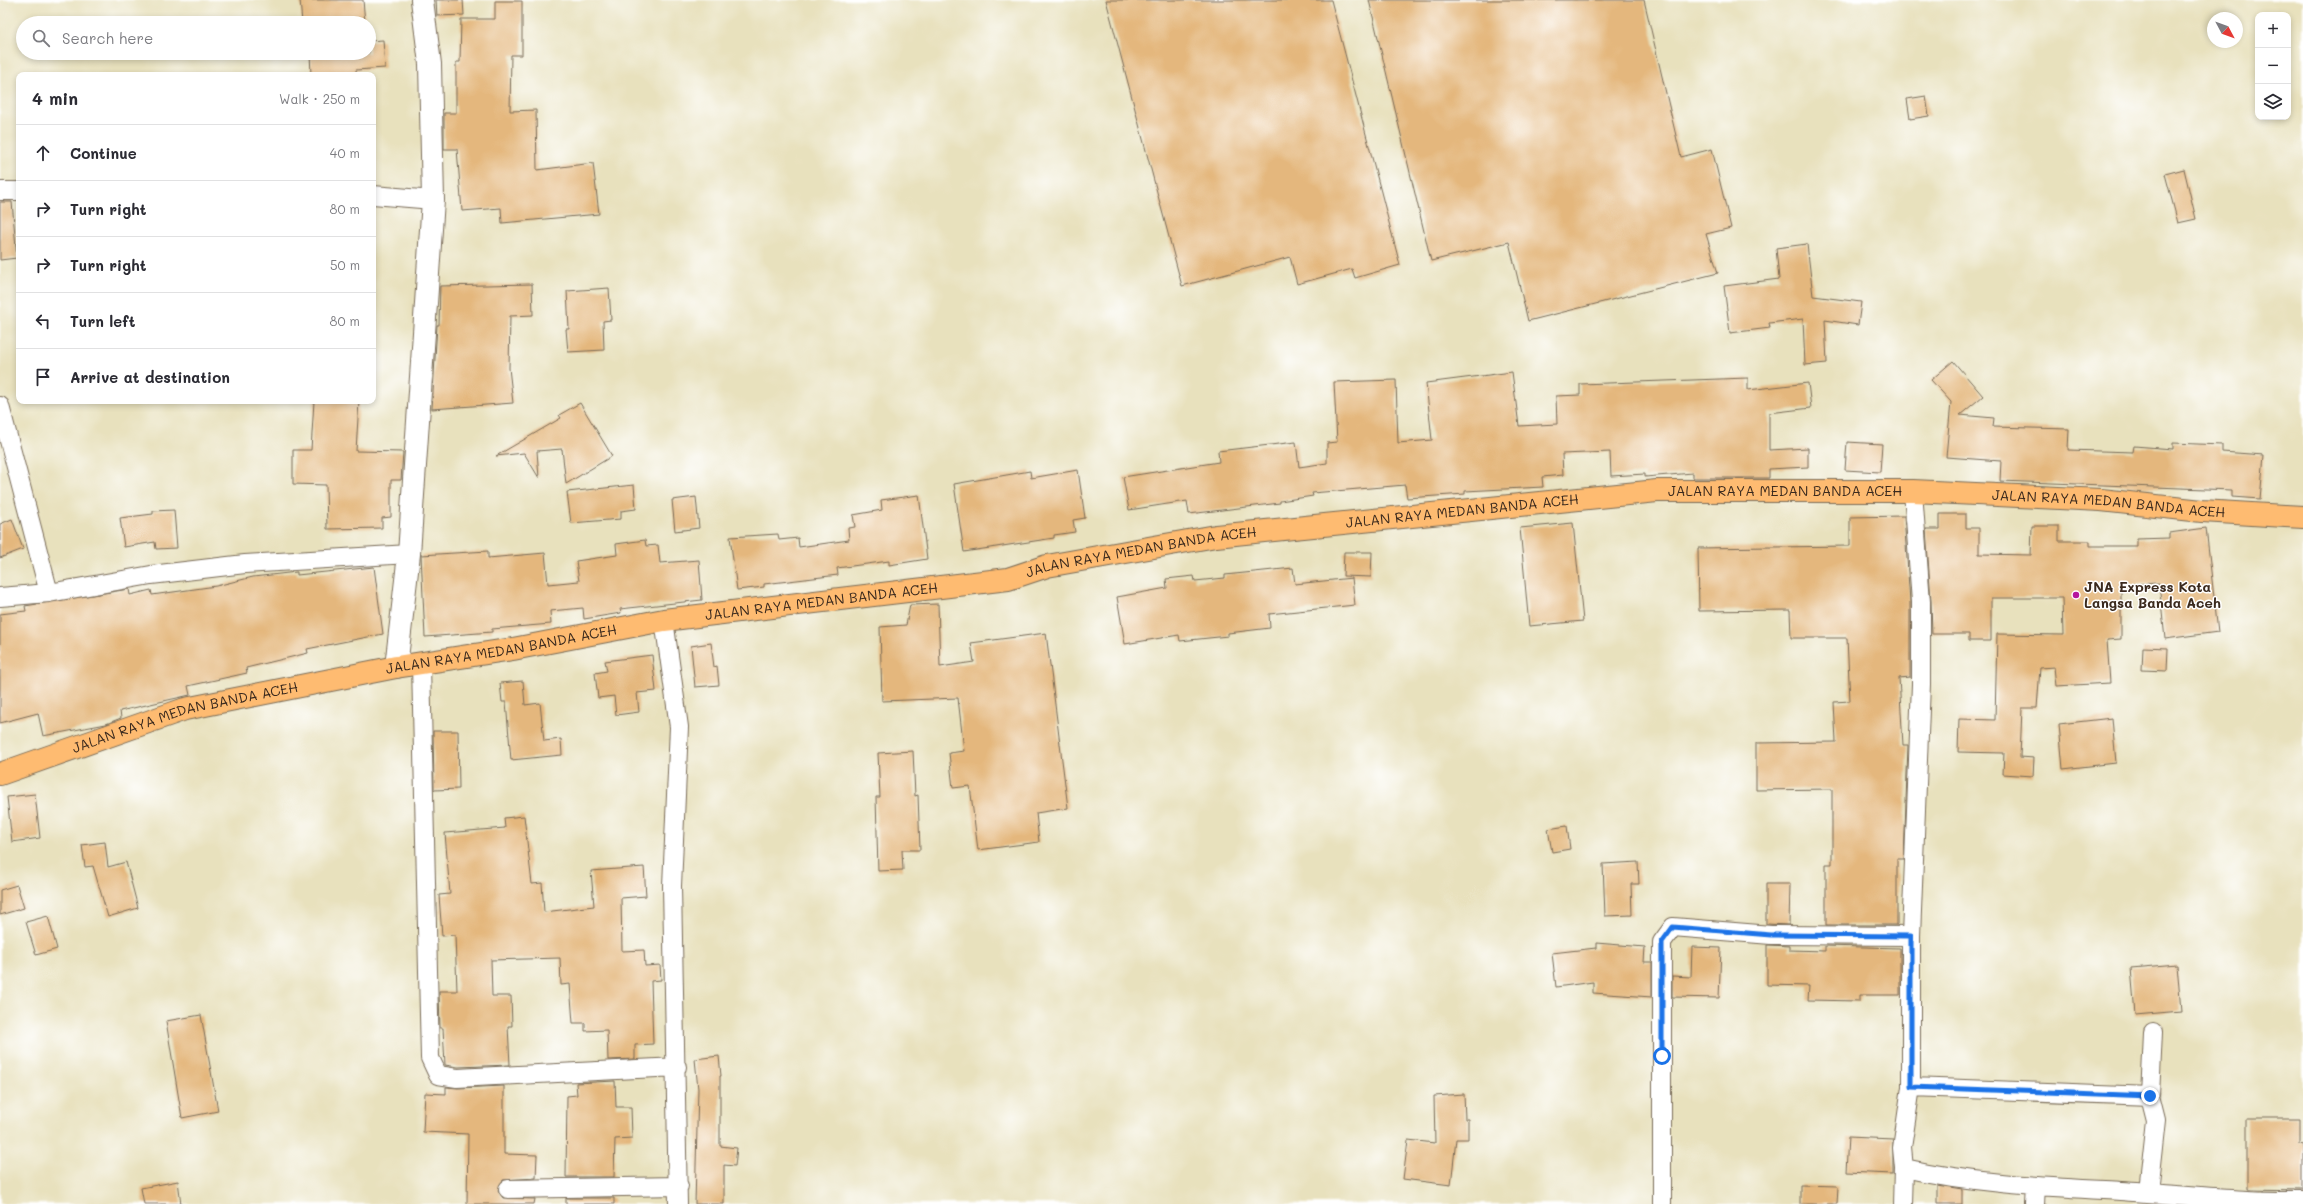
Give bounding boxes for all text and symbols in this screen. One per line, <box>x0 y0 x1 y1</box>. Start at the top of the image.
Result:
north arrow <box>2207 12 2243 48</box>
map controls <box>2255 12 2291 120</box>
button: + <box>2255 12 2291 48</box>
search box <box>16 16 376 60</box>
icon: search <box>30 27 52 49</box>
text: Search here <box>62 28 153 48</box>
button: − <box>2255 48 2291 84</box>
button: layers <box>2255 84 2291 120</box>
text: 4 min <box>32 87 78 109</box>
text: Walk · 250 m <box>279 90 360 107</box>
icon: ahead <box>32 142 54 164</box>
text: Continue <box>70 143 137 163</box>
text: 40 m <box>330 144 360 161</box>
icon: right <box>32 198 54 220</box>
text: Turn right <box>70 199 147 219</box>
text: 80 m <box>330 200 360 217</box>
icon: right <box>32 254 54 276</box>
text: Turn right <box>70 255 147 275</box>
text: 50 m <box>330 256 360 273</box>
icon: left <box>32 310 54 332</box>
text: Turn left <box>70 311 135 331</box>
text: 80 m <box>330 312 360 329</box>
icon: arrive <box>32 366 54 388</box>
text: Arrive at destination <box>70 367 230 387</box>
street label: JALAN RAYA MEDAN BANDA ACEH <box>1668 481 1902 500</box>
street label: JALAN RAYA MEDAN BANDA ACEH <box>1992 485 2226 521</box>
street label: JALAN RAYA MEDAN BANDA ACEH <box>1345 489 1580 532</box>
street label: JALAN RAYA MEDAN BANDA ACEH <box>1023 522 1257 581</box>
street label: JALAN RAYA MEDAN BANDA ACEH <box>704 577 939 624</box>
place label: JNA Express Kota Langsa Banda Aceh <box>2084 577 2221 612</box>
marker: JNA Express Kota Langsa Banda Aceh <box>2071 590 2081 600</box>
street label: JALAN RAYA MEDAN BANDA ACEH <box>384 619 618 678</box>
street label: JALAN RAYA MEDAN BANDA ACEH <box>69 677 300 757</box>
route start <box>1653 1047 1671 1065</box>
route end <box>2141 1087 2159 1105</box>

